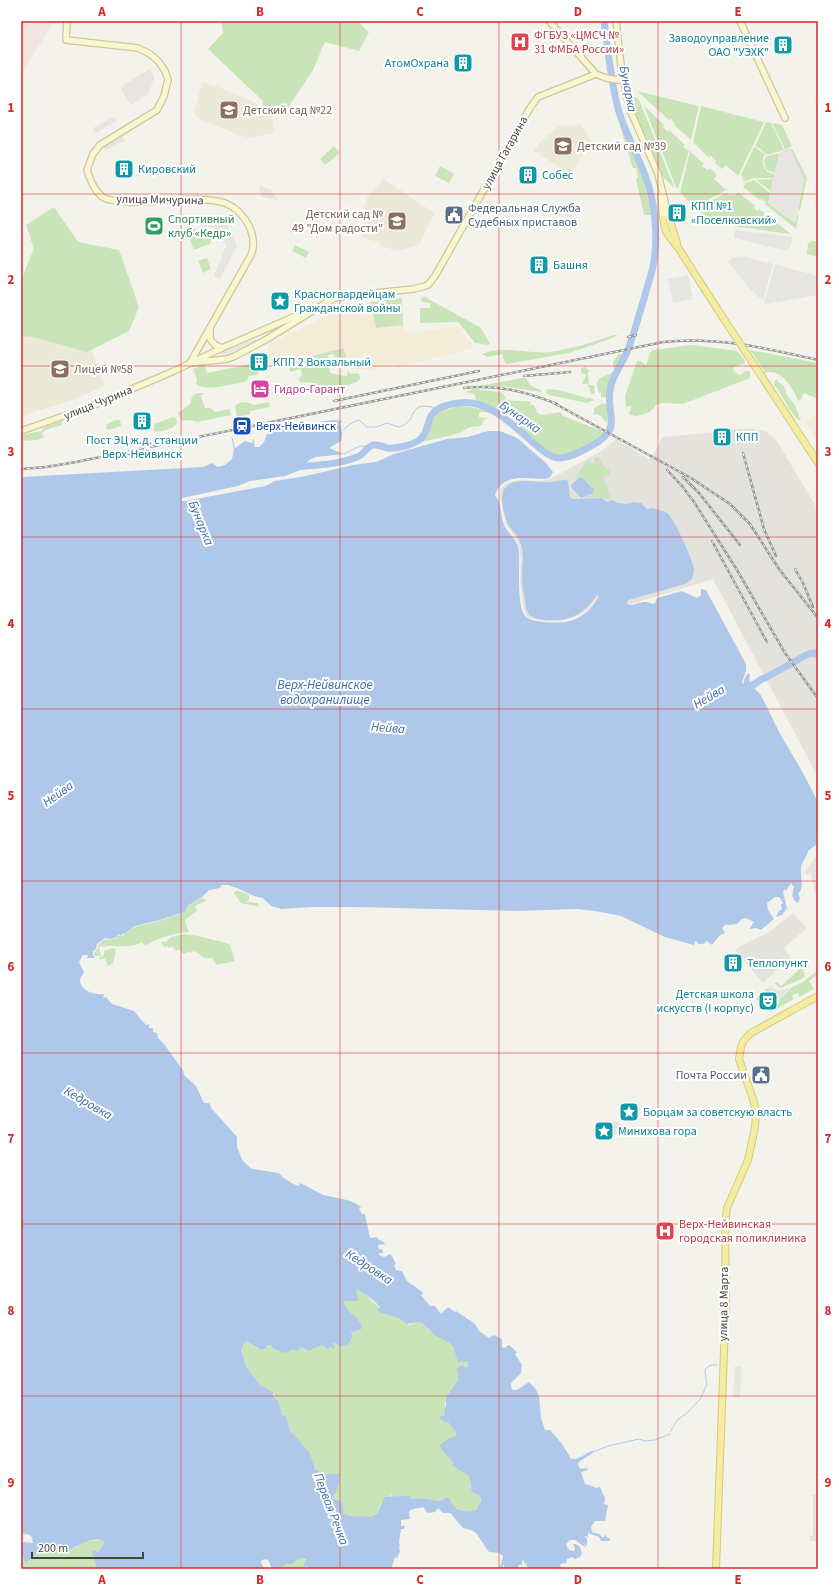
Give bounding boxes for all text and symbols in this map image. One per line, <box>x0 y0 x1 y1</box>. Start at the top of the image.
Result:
text: A <box>97 3 106 21</box>
text: B <box>256 3 264 21</box>
text: C <box>416 3 424 21</box>
text: D <box>574 3 582 21</box>
text: E <box>734 3 742 21</box>
place label: ФГБУЗ «ЦМСЧ № 31 ФМБА России» <box>534 27 624 58</box>
place label: Заводоуправление ОАО "УЭХК" <box>668 30 769 61</box>
hospital icon: ФГБУЗ «ЦМСЧ № 31 ФМБА России» <box>509 31 531 53</box>
building icon: Заводоуправление ОАО "УЭХК" <box>772 34 794 56</box>
building icon: АтомОхрана <box>452 52 474 74</box>
place label: АтомОхрана <box>385 55 449 72</box>
water label: Бунарка <box>615 64 641 114</box>
text: 1 <box>8 99 15 117</box>
school or university icon: Детский сад №22 <box>218 99 240 121</box>
text: 1 <box>825 99 832 117</box>
place label: Детский сад №22 <box>243 102 332 119</box>
street label: улица Гагарина <box>478 113 532 193</box>
school or university icon: Детский сад №39 <box>552 135 574 157</box>
place label: Детский сад №39 <box>577 138 666 155</box>
building icon: Кировский <box>113 158 135 180</box>
place label: Кировский <box>138 161 196 178</box>
building icon: Собес <box>517 164 539 186</box>
place label: Собес <box>542 167 574 184</box>
street label: улица Мичурина <box>116 191 204 209</box>
place label: КПП №1 «Поселковский» <box>691 198 776 229</box>
place label: Федеральная Служба Судебных приставов <box>468 200 581 231</box>
building icon: КПП №1 «Поселковский» <box>666 202 688 224</box>
public building icon: Федеральная Служба Судебных приставов <box>443 204 465 226</box>
place label: Детский сад № 49 "Дом радости" <box>292 206 383 237</box>
school or university icon: Детский сад № 49 "Дом радости" <box>386 210 408 232</box>
place label: Спортивный клуб «Кедр» <box>168 211 234 242</box>
sports icon: Спортивный клуб «Кедр» <box>143 215 165 237</box>
building icon: Башня <box>528 254 550 276</box>
place label: Башня <box>553 257 588 274</box>
text: 2 <box>8 271 15 289</box>
text: 2 <box>825 271 832 289</box>
place label: Красногвардейцам Гражданской войны <box>294 286 401 317</box>
place icon: Красногвардейцам Гражданской войны <box>269 290 291 312</box>
building icon: КПП 2 Вокзальный <box>248 351 270 373</box>
place label: КПП 2 Вокзальный <box>273 354 371 371</box>
school or university icon: Лицей №58 <box>49 358 71 380</box>
place label: Лицей №58 <box>74 361 133 378</box>
hotel icon: Гидро-Гарант <box>249 378 271 400</box>
street label: улица Чурина <box>61 381 135 425</box>
place label: Гидро-Гарант <box>274 381 346 398</box>
water label: Бунарка <box>496 396 544 438</box>
building icon: Пост ЭЦ ж.д. станции Верх-Нейвинск <box>131 410 153 432</box>
station icon: Верх-Нейвинск <box>231 415 253 437</box>
place label: Верх-Нейвинск <box>256 418 336 435</box>
building icon: КПП <box>711 426 733 448</box>
place label: КПП <box>736 429 758 446</box>
place label: Пост ЭЦ ж.д. станции Верх-Нейвинск <box>86 432 198 463</box>
text: 3 <box>8 443 15 461</box>
text: 3 <box>825 443 832 461</box>
water label: Бунарка <box>184 498 218 548</box>
text: 4 <box>8 615 15 633</box>
text: 4 <box>825 615 832 633</box>
water label: Верх-Нейвинское водохранилище <box>277 676 373 709</box>
water label: Нейва <box>690 680 728 714</box>
water label: Нейва <box>370 718 406 738</box>
water label: Нейва <box>39 777 77 811</box>
text: 5 <box>8 787 15 805</box>
text: 5 <box>825 787 832 805</box>
building icon: Теплопункт <box>722 952 744 974</box>
place label: Теплопункт <box>747 955 809 972</box>
text: 6 <box>8 958 15 976</box>
text: 6 <box>825 958 832 976</box>
place label: Детская школа искусств (I корпус) <box>656 986 754 1017</box>
theatre icon: Детская школа искусств (I корпус) <box>757 990 779 1012</box>
public building icon: Почта России <box>750 1064 772 1086</box>
place label: Почта России <box>676 1067 747 1084</box>
water label: Кедровка <box>61 1082 115 1124</box>
place icon: Борцам за советскую власть <box>618 1101 640 1123</box>
place label: Борцам за советскую власть <box>643 1104 792 1121</box>
place icon: Минихова гора <box>593 1120 615 1142</box>
place label: Минихова гора <box>618 1123 697 1140</box>
text: 7 <box>8 1130 15 1148</box>
text: 7 <box>825 1130 832 1148</box>
place label: Верх-Нейвинская городская поликлиника <box>679 1216 806 1247</box>
hospital icon: Верх-Нейвинская городская поликлиника <box>654 1220 676 1242</box>
water label: Кедровка <box>342 1245 396 1289</box>
street label: улица 8 Марта <box>715 1266 733 1342</box>
text: 8 <box>8 1302 15 1320</box>
text: 8 <box>825 1302 832 1320</box>
water label: Первая Речка <box>309 1470 353 1548</box>
text: 9 <box>8 1474 15 1492</box>
text: 9 <box>825 1474 832 1492</box>
scale bar <box>32 1534 143 1560</box>
text: 200 m <box>38 1540 68 1557</box>
text: A <box>97 1571 106 1589</box>
text: B <box>256 1571 264 1589</box>
text: C <box>416 1571 424 1589</box>
text: D <box>574 1571 582 1589</box>
text: E <box>734 1571 742 1589</box>

